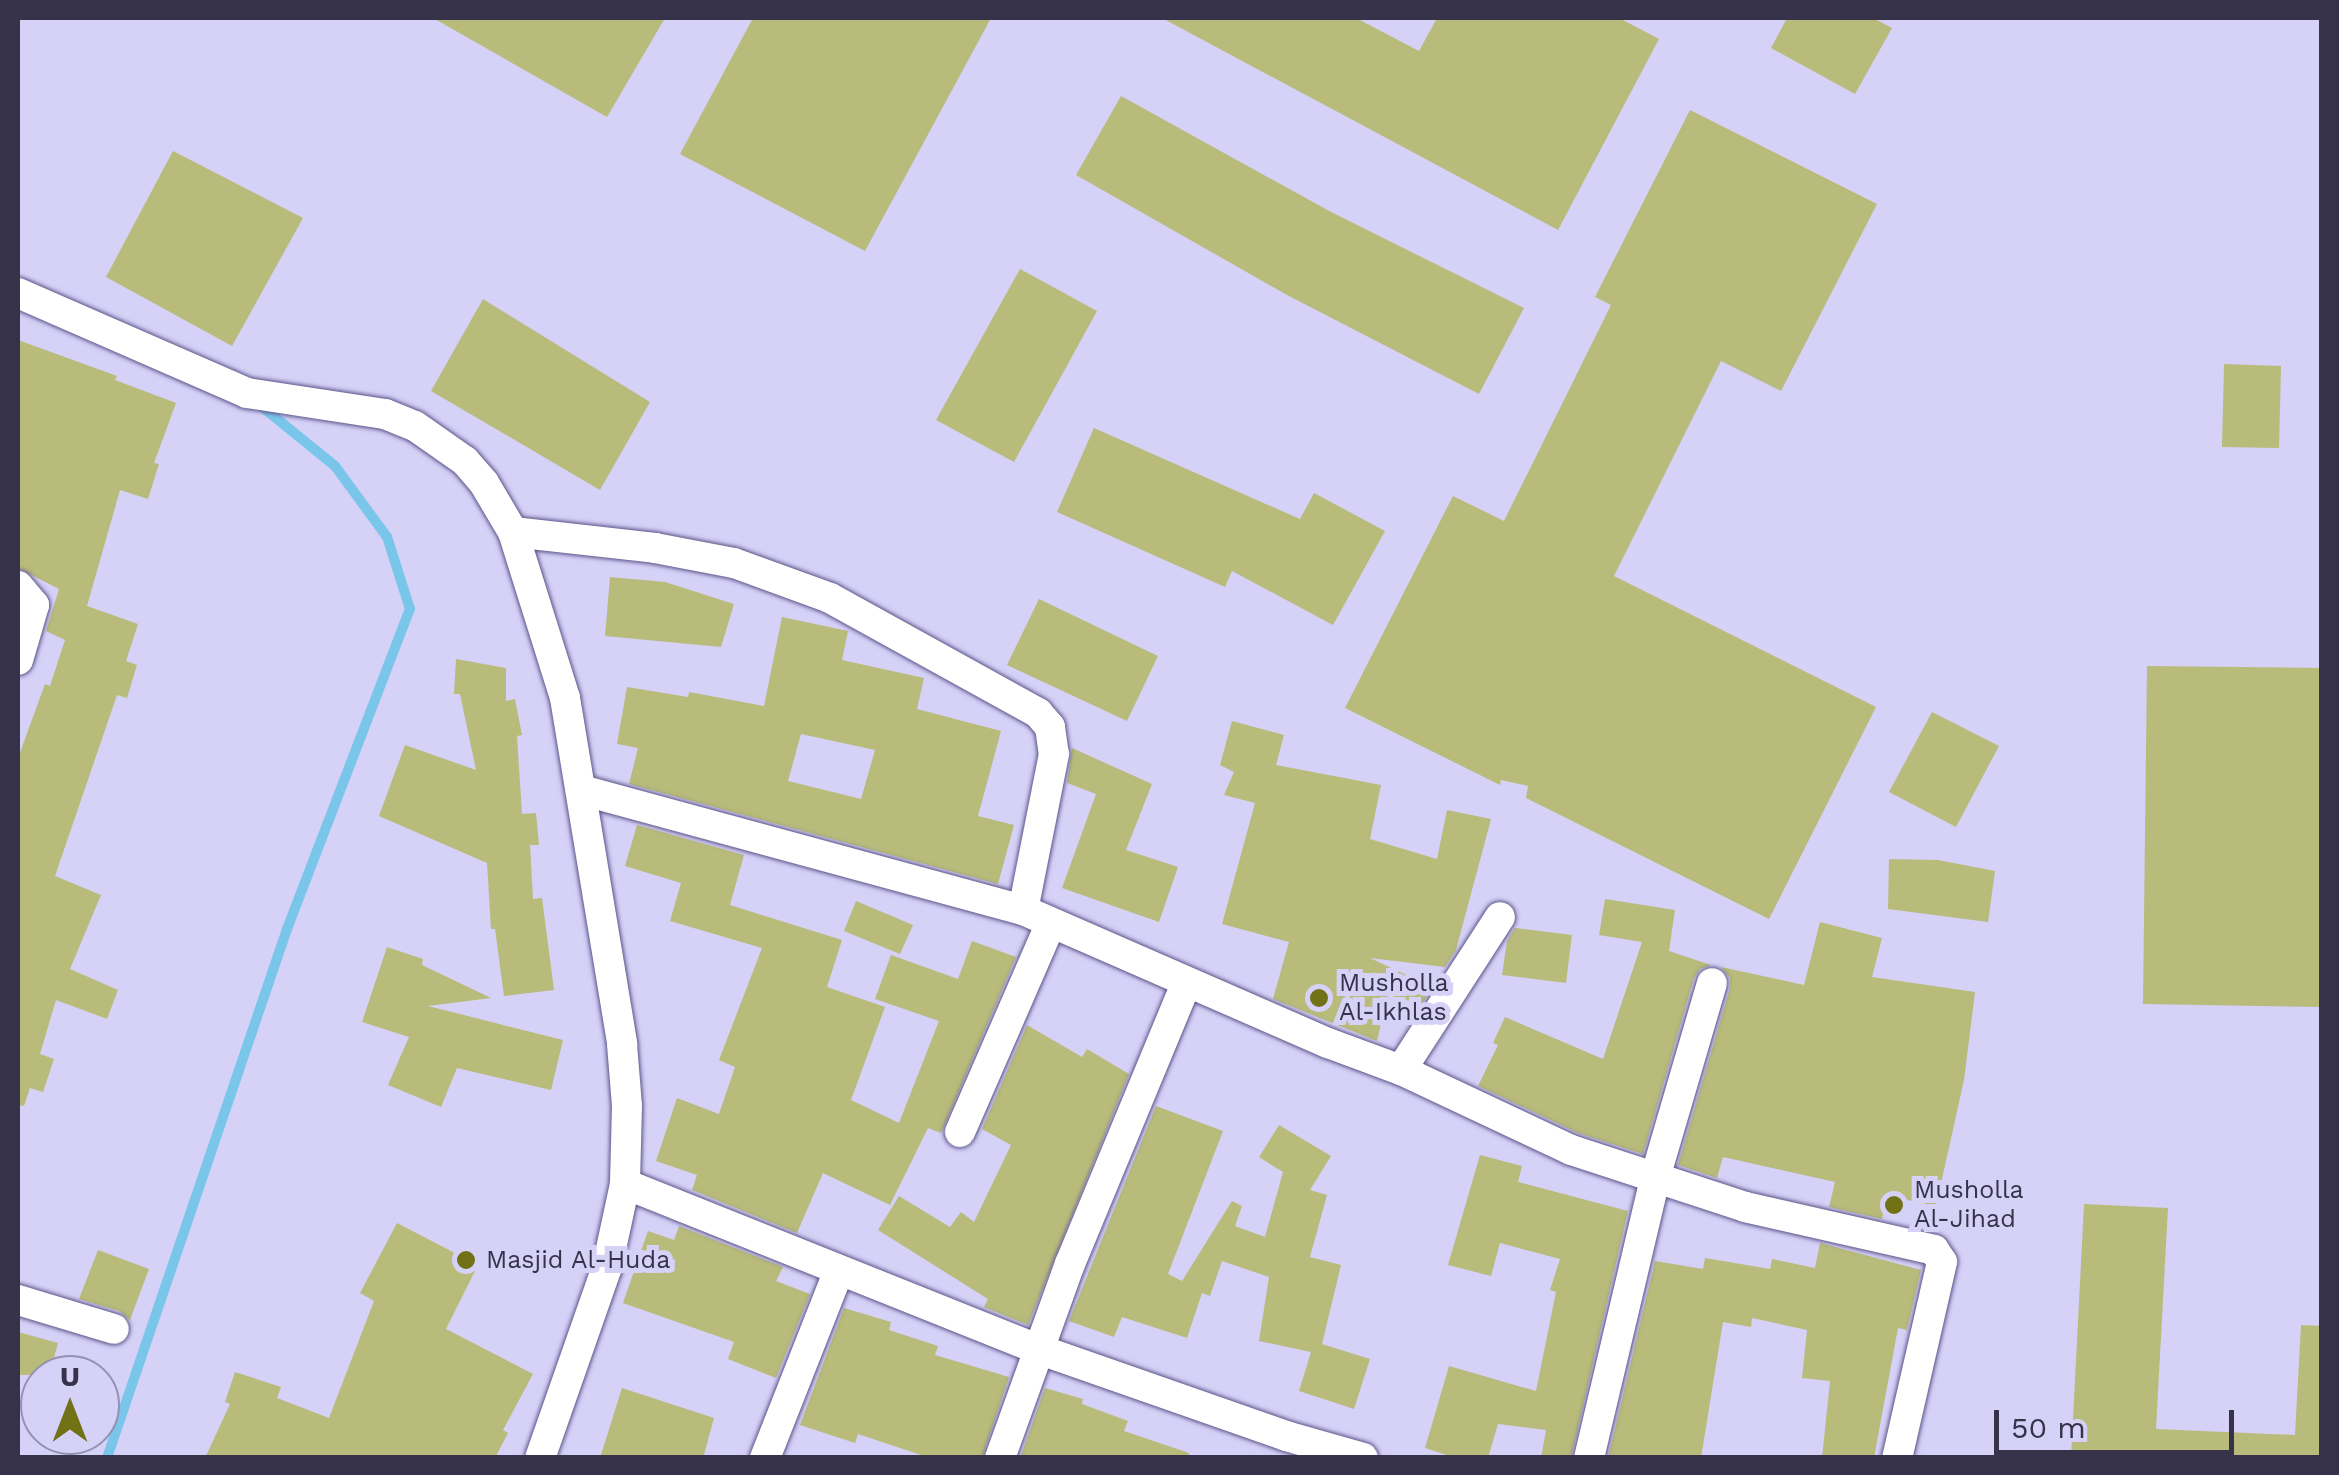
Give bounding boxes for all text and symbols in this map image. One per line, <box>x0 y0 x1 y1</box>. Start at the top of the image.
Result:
place label: Musholla Al-Ikhlas <box>1339 969 1449 1028</box>
marker: Musholla Al-Ikhlas <box>1308 987 1330 1009</box>
place label: Musholla Al-Jihad <box>1914 1176 2024 1235</box>
marker: Musholla Al-Jihad <box>1883 1194 1905 1216</box>
place label: Masjid Al-Huda <box>486 1245 671 1275</box>
marker: Masjid Al-Huda <box>455 1249 477 1271</box>
north arrow <box>20 1355 120 1455</box>
text: U <box>60 1360 80 1393</box>
scale bar <box>1999 1390 2239 1452</box>
text: 50 m <box>2011 1410 2086 1445</box>

